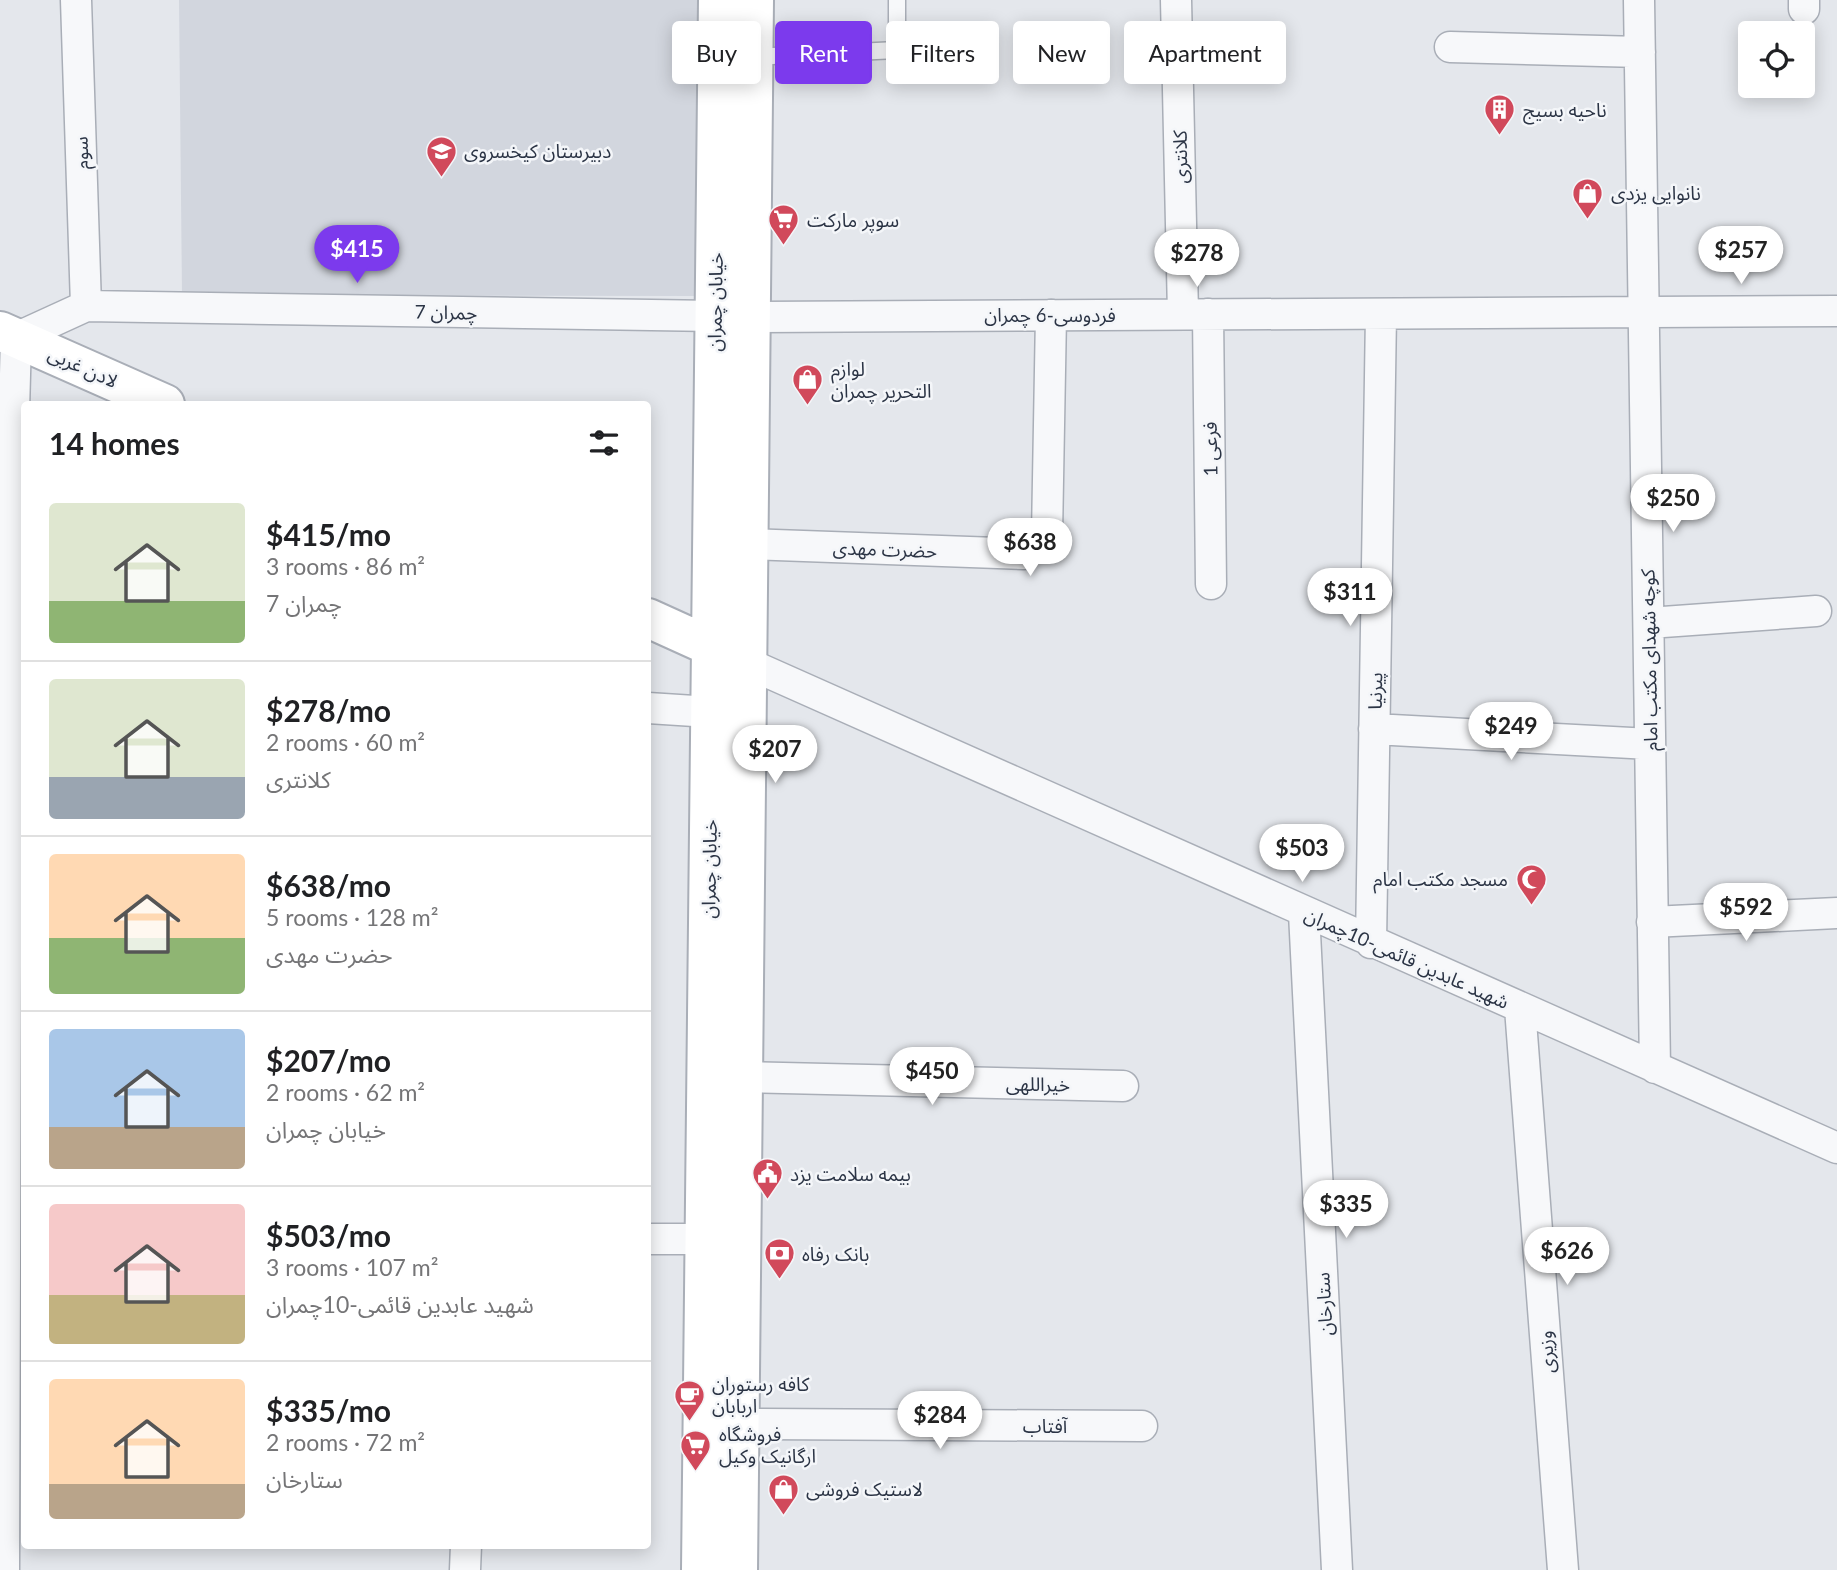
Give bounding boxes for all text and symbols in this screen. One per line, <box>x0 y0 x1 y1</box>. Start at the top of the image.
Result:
chip: Buy <box>672 21 761 84</box>
chip: Rent <box>775 21 872 84</box>
chip: Filters <box>886 21 999 84</box>
chip: New <box>1013 21 1110 84</box>
chip: Apartment <box>1124 21 1286 84</box>
map controls <box>1738 21 1815 98</box>
button: locate <box>1738 21 1815 98</box>
building icon: ناحیه بسیج <box>1483 93 1517 137</box>
place label: ناحیه بسیج <box>1523 98 1607 125</box>
street label: کلانتری <box>1168 129 1192 184</box>
school or university icon: دبیرستان کیخسروی <box>424 134 458 178</box>
street label: سوم <box>68 136 97 170</box>
place label: دبیرستان کیخسروی <box>464 139 611 163</box>
shop icon: نانوایی یزدی <box>1571 176 1605 220</box>
place label: نانوایی یزدی <box>1611 181 1701 205</box>
supermarket icon: سوپر مارکت <box>767 203 801 247</box>
place label: سوپر مارکت <box>807 208 899 233</box>
pin: $415 <box>316 226 398 285</box>
pin: $257 <box>1700 226 1782 286</box>
pin: $278 <box>1156 230 1238 289</box>
text: $415 <box>330 234 384 262</box>
text: $257 <box>1714 235 1768 263</box>
text: $278 <box>1170 238 1224 266</box>
street label: خیابان چمران <box>702 252 729 352</box>
street label: چمران 7 <box>414 299 478 326</box>
street label: فردوسی-6 چمران <box>984 303 1116 328</box>
street label: لادن غربی <box>44 341 122 393</box>
place label: لوازم التحریر چمران <box>831 357 931 404</box>
shop icon: لوازم التحریر چمران <box>791 363 825 407</box>
street label: فرعی 1 <box>1198 421 1222 477</box>
icon: filters <box>585 424 623 462</box>
text: 14 homes <box>49 425 180 461</box>
pin: $250 <box>1632 475 1714 534</box>
text: $250 <box>1646 483 1700 511</box>
text: $415/mo <box>266 516 391 552</box>
pin: $638 <box>989 518 1071 578</box>
text: $638 <box>1003 527 1057 555</box>
icon: home <box>105 531 189 615</box>
street label: حضرت مهدی <box>832 535 938 563</box>
text: 3 rooms · 86 m² <box>266 552 425 580</box>
pin: $311 <box>1309 568 1391 628</box>
street label: کوچه شهدای مکتب امام <box>1635 568 1666 751</box>
text: $311 <box>1323 577 1377 605</box>
text: چمران 7 <box>266 589 342 617</box>
street label: پیرنیا <box>1363 672 1388 710</box>
text: $278/mo <box>266 692 391 728</box>
pin: $249 <box>1470 702 1552 762</box>
icon: home <box>105 707 189 791</box>
text: $249 <box>1484 711 1538 739</box>
pin: $207 <box>734 726 816 785</box>
text: 2 rooms · 60 m² <box>266 728 425 756</box>
text: $207 <box>748 734 802 762</box>
text: کلانتری <box>266 765 331 793</box>
street label: خیابان چمران <box>696 819 723 919</box>
pin: $503 <box>1261 824 1343 884</box>
text: $503 <box>1275 833 1329 861</box>
mosque icon: مسجد مکتب امام <box>1514 862 1548 906</box>
text: $638/mo <box>266 867 391 903</box>
place label: مسجد مکتب امام <box>1373 867 1508 894</box>
icon: home <box>105 882 189 966</box>
pin: $592 <box>1705 884 1787 943</box>
text: $592 <box>1719 892 1773 920</box>
street label: شهید عابدین قائمی-10چمران <box>1301 902 1513 1015</box>
text: 5 rooms · 128 m² <box>266 903 438 931</box>
text: حضرت مهدی <box>266 940 393 968</box>
text: $207/mo <box>266 1042 391 1078</box>
pin: $450 <box>891 1048 973 1107</box>
text: $450 <box>905 1056 959 1084</box>
icon: home <box>105 1057 189 1141</box>
street label: خیراللهی <box>1006 1071 1070 1097</box>
text: 2 rooms · 62 m² <box>266 1078 425 1106</box>
text: خیابان چمران <box>266 1115 386 1143</box>
public building icon: بيمه سلامت يزد <box>750 1157 784 1201</box>
place label: بيمه سلامت يزد <box>790 1162 911 1186</box>
pin: $335 <box>1305 1180 1387 1240</box>
text: $335 <box>1319 1189 1373 1217</box>
text: $503/mo <box>266 1217 391 1253</box>
pin: $626 <box>1526 1228 1608 1287</box>
icon: home <box>105 1232 189 1316</box>
text: $626 <box>1540 1236 1594 1264</box>
bank icon: بانک رفاه <box>762 1237 796 1281</box>
place label: بانک رفاه <box>802 1242 869 1266</box>
text: 3 rooms · 107 m² <box>266 1253 438 1281</box>
street label: ستارخان <box>1310 1272 1338 1336</box>
text: شهید عابدین قائمی-10چمران <box>266 1290 534 1318</box>
street label: وزیری <box>1533 1330 1559 1374</box>
place label: کافه رستوران اربابان <box>712 1372 811 1418</box>
cafe icon: کافه رستوران اربابان <box>672 1378 706 1422</box>
text: $335/mo <box>266 1392 391 1428</box>
pin: $284 <box>899 1392 981 1451</box>
text: $284 <box>913 1400 967 1428</box>
icon: home <box>105 1407 189 1491</box>
street label: آفتاب <box>1023 1414 1069 1437</box>
place label: فروشگاه ارگانیک وکیل <box>719 1422 816 1468</box>
text: 2 rooms · 72 m² <box>266 1428 425 1456</box>
supermarket icon: فروشگاه ارگانیک وکیل <box>679 1428 713 1472</box>
text: ستارخان <box>266 1465 343 1493</box>
shop icon: لاستیک فروشی <box>766 1472 800 1516</box>
place label: لاستیک فروشی <box>806 1477 923 1501</box>

